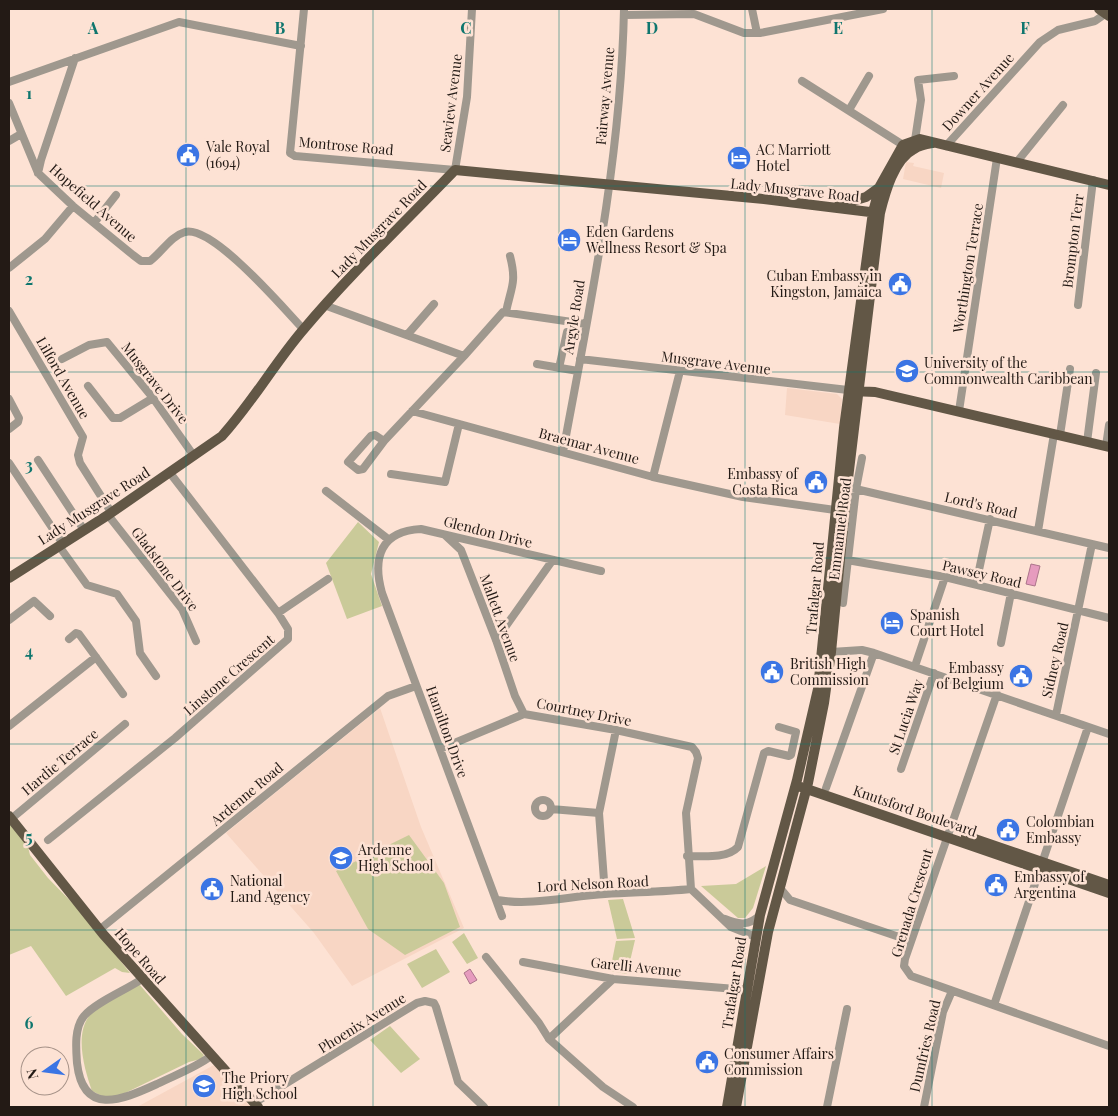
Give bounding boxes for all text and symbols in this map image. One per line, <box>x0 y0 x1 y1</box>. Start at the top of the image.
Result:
text: A <box>87 17 99 38</box>
text: B <box>275 17 286 38</box>
text: C <box>460 17 472 38</box>
text: D <box>646 17 658 38</box>
text: E <box>833 17 843 38</box>
text: F <box>1020 17 1030 38</box>
street label: Fairway Avenue <box>591 46 618 146</box>
street label: Downer Avenue <box>937 48 1018 135</box>
street label: Seaview Avenue <box>435 53 466 153</box>
text: 1 <box>26 82 32 103</box>
street label: Montrose Road <box>298 132 394 159</box>
place label: Vale Royal (1694) <box>205 137 270 172</box>
place label: AC Marriott Hotel <box>755 140 832 175</box>
public building icon: Vale Royal (1694) <box>175 142 201 168</box>
hotel icon: AC Marriott Hotel <box>726 145 752 171</box>
street label: Hopefield Avenue <box>45 159 141 246</box>
street label: Lady Musgrave Road <box>730 173 861 206</box>
street label: Lady Musgrave Road <box>327 175 430 282</box>
street label: Brompton Terr <box>1057 192 1088 289</box>
street label: Worthington Terrace <box>948 202 987 335</box>
place label: Eden Gardens Wellness Resort & Spa <box>585 222 727 257</box>
hotel icon: Eden Gardens Wellness Resort & Spa <box>556 227 582 253</box>
place label: Cuban Embassy in Kingston, Jamaica <box>767 266 883 301</box>
text: 2 <box>25 268 33 289</box>
public building icon: Cuban Embassy in Kingston, Jamaica <box>887 271 913 297</box>
street label: Argyle Road <box>558 278 589 357</box>
street label: Lilford Avenue <box>32 333 95 422</box>
street label: Musgrave Drive <box>118 338 193 427</box>
street label: Musgrave Avenue <box>660 346 772 379</box>
place label: University of the Commonwealth Caribbean <box>924 353 1093 388</box>
school or university icon: University of the Commonwealth Caribbean <box>894 358 920 384</box>
street label: Braemar Avenue <box>537 423 642 468</box>
text: 3 <box>25 454 33 475</box>
street label: Lady Musgrave Road <box>34 462 153 549</box>
place label: Embassy of Costa Rica <box>727 464 799 499</box>
public building icon: Embassy of Costa Rica <box>803 469 829 495</box>
street label: Emmanuel Road <box>824 477 855 581</box>
street label: Lord's Road <box>943 487 1019 522</box>
street label: Glendon Drive <box>442 511 535 552</box>
street label: Gladstone Drive <box>127 523 203 615</box>
street label: Trafalgar Road <box>801 541 828 635</box>
street label: Pawsey Road <box>941 555 1024 592</box>
street label: Mallett Avenue <box>476 571 525 664</box>
place label: Spanish Court Hotel <box>910 605 984 640</box>
hotel icon: Spanish Court Hotel <box>879 610 905 636</box>
street label: Sidney Road <box>1037 620 1072 700</box>
street label: Linstone Crescent <box>179 629 279 719</box>
text: 4 <box>25 640 33 661</box>
place label: British High Commission <box>790 654 870 689</box>
place label: Embassy of Belgium <box>936 658 1005 693</box>
public building icon: British High Commission <box>759 659 785 685</box>
public building icon: Embassy of Belgium <box>1008 663 1034 689</box>
street label: St Lucia Way <box>884 676 927 757</box>
street label: Hamilton Drive <box>422 683 473 781</box>
street label: Courtney Drive <box>535 693 633 730</box>
street label: Hardie Terrace <box>17 724 102 799</box>
street label: Ardenne Road <box>206 758 287 830</box>
street label: Knutsford Boulevard <box>851 780 980 841</box>
place label: Colombian Embassy <box>1026 812 1095 847</box>
public building icon: Colombian Embassy <box>995 817 1021 843</box>
text: 5 <box>25 826 33 847</box>
place label: Ardenne High School <box>357 840 434 875</box>
school or university icon: Ardenne High School <box>328 845 354 871</box>
street label: Grenada Crescent <box>886 845 937 960</box>
place label: Embassy of Argentina <box>1013 867 1086 902</box>
place label: National Land Agency <box>230 871 310 906</box>
street label: Lord Nelson Road <box>537 871 649 896</box>
public building icon: Embassy of Argentina <box>983 872 1009 898</box>
public building icon: National Land Agency <box>199 876 225 902</box>
street label: Hope Road <box>111 924 170 988</box>
street label: Trafalgar Road <box>717 936 750 1030</box>
street label: Garelli Avenue <box>590 952 682 981</box>
street label: Phoenix Avenue <box>314 988 409 1057</box>
street label: Dumfries Road <box>905 998 944 1094</box>
text: 6 <box>25 1012 34 1033</box>
place label: Consumer Affairs Commission <box>724 1044 834 1079</box>
north arrow <box>20 1046 70 1096</box>
public building icon: Consumer Affairs Commission <box>694 1049 720 1075</box>
text: N <box>21 1067 42 1081</box>
place label: The Priory High School <box>222 1068 298 1103</box>
school or university icon: The Priory High School <box>191 1073 217 1099</box>

